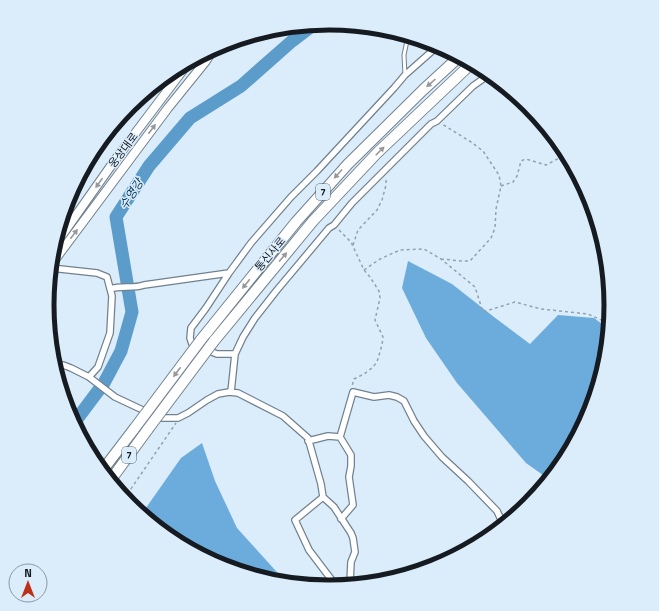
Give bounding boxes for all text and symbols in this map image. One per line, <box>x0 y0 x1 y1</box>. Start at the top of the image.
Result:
one-way arrow <box>426 78 436 88</box>
one-way arrow <box>148 124 156 135</box>
street label: 웅상대로 <box>104 129 142 171</box>
one-way arrow <box>375 146 385 156</box>
one-way arrow <box>334 169 343 179</box>
water label: 수영강 <box>114 173 149 213</box>
one-way arrow <box>95 178 103 189</box>
road number: 7 <box>316 184 330 200</box>
one-way arrow <box>70 228 78 239</box>
street label: 통신사로 <box>251 233 289 275</box>
one-way arrow <box>279 252 288 263</box>
one-way arrow <box>241 279 250 289</box>
one-way arrow <box>173 367 181 377</box>
road number: 7 <box>122 447 136 463</box>
north arrow <box>8 563 48 603</box>
text: N <box>24 565 32 581</box>

